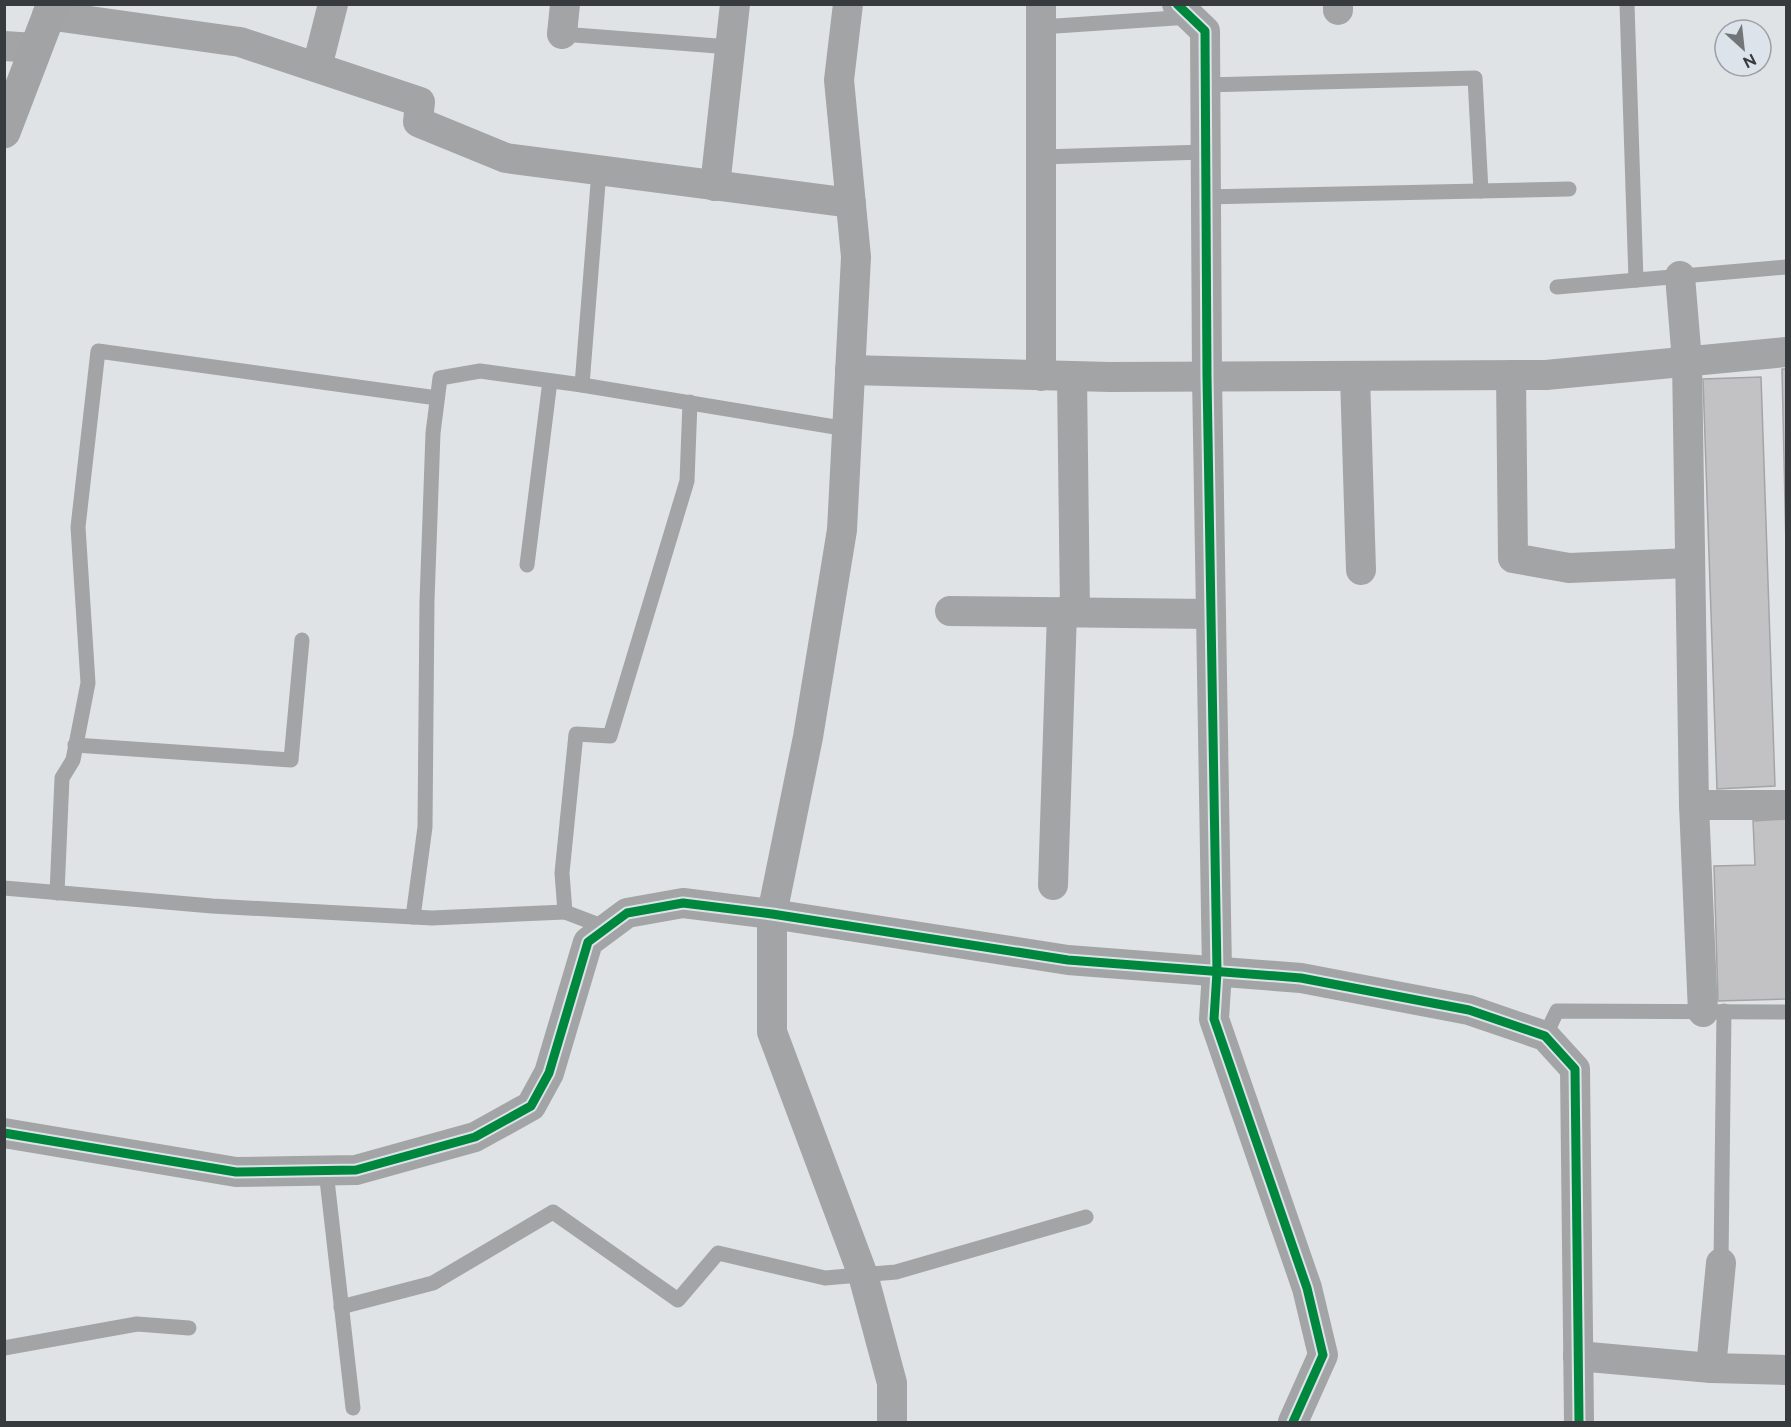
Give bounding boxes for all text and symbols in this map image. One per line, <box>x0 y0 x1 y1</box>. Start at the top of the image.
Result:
north arrow <box>1713 18 1773 78</box>
text: N <box>1740 50 1759 72</box>

